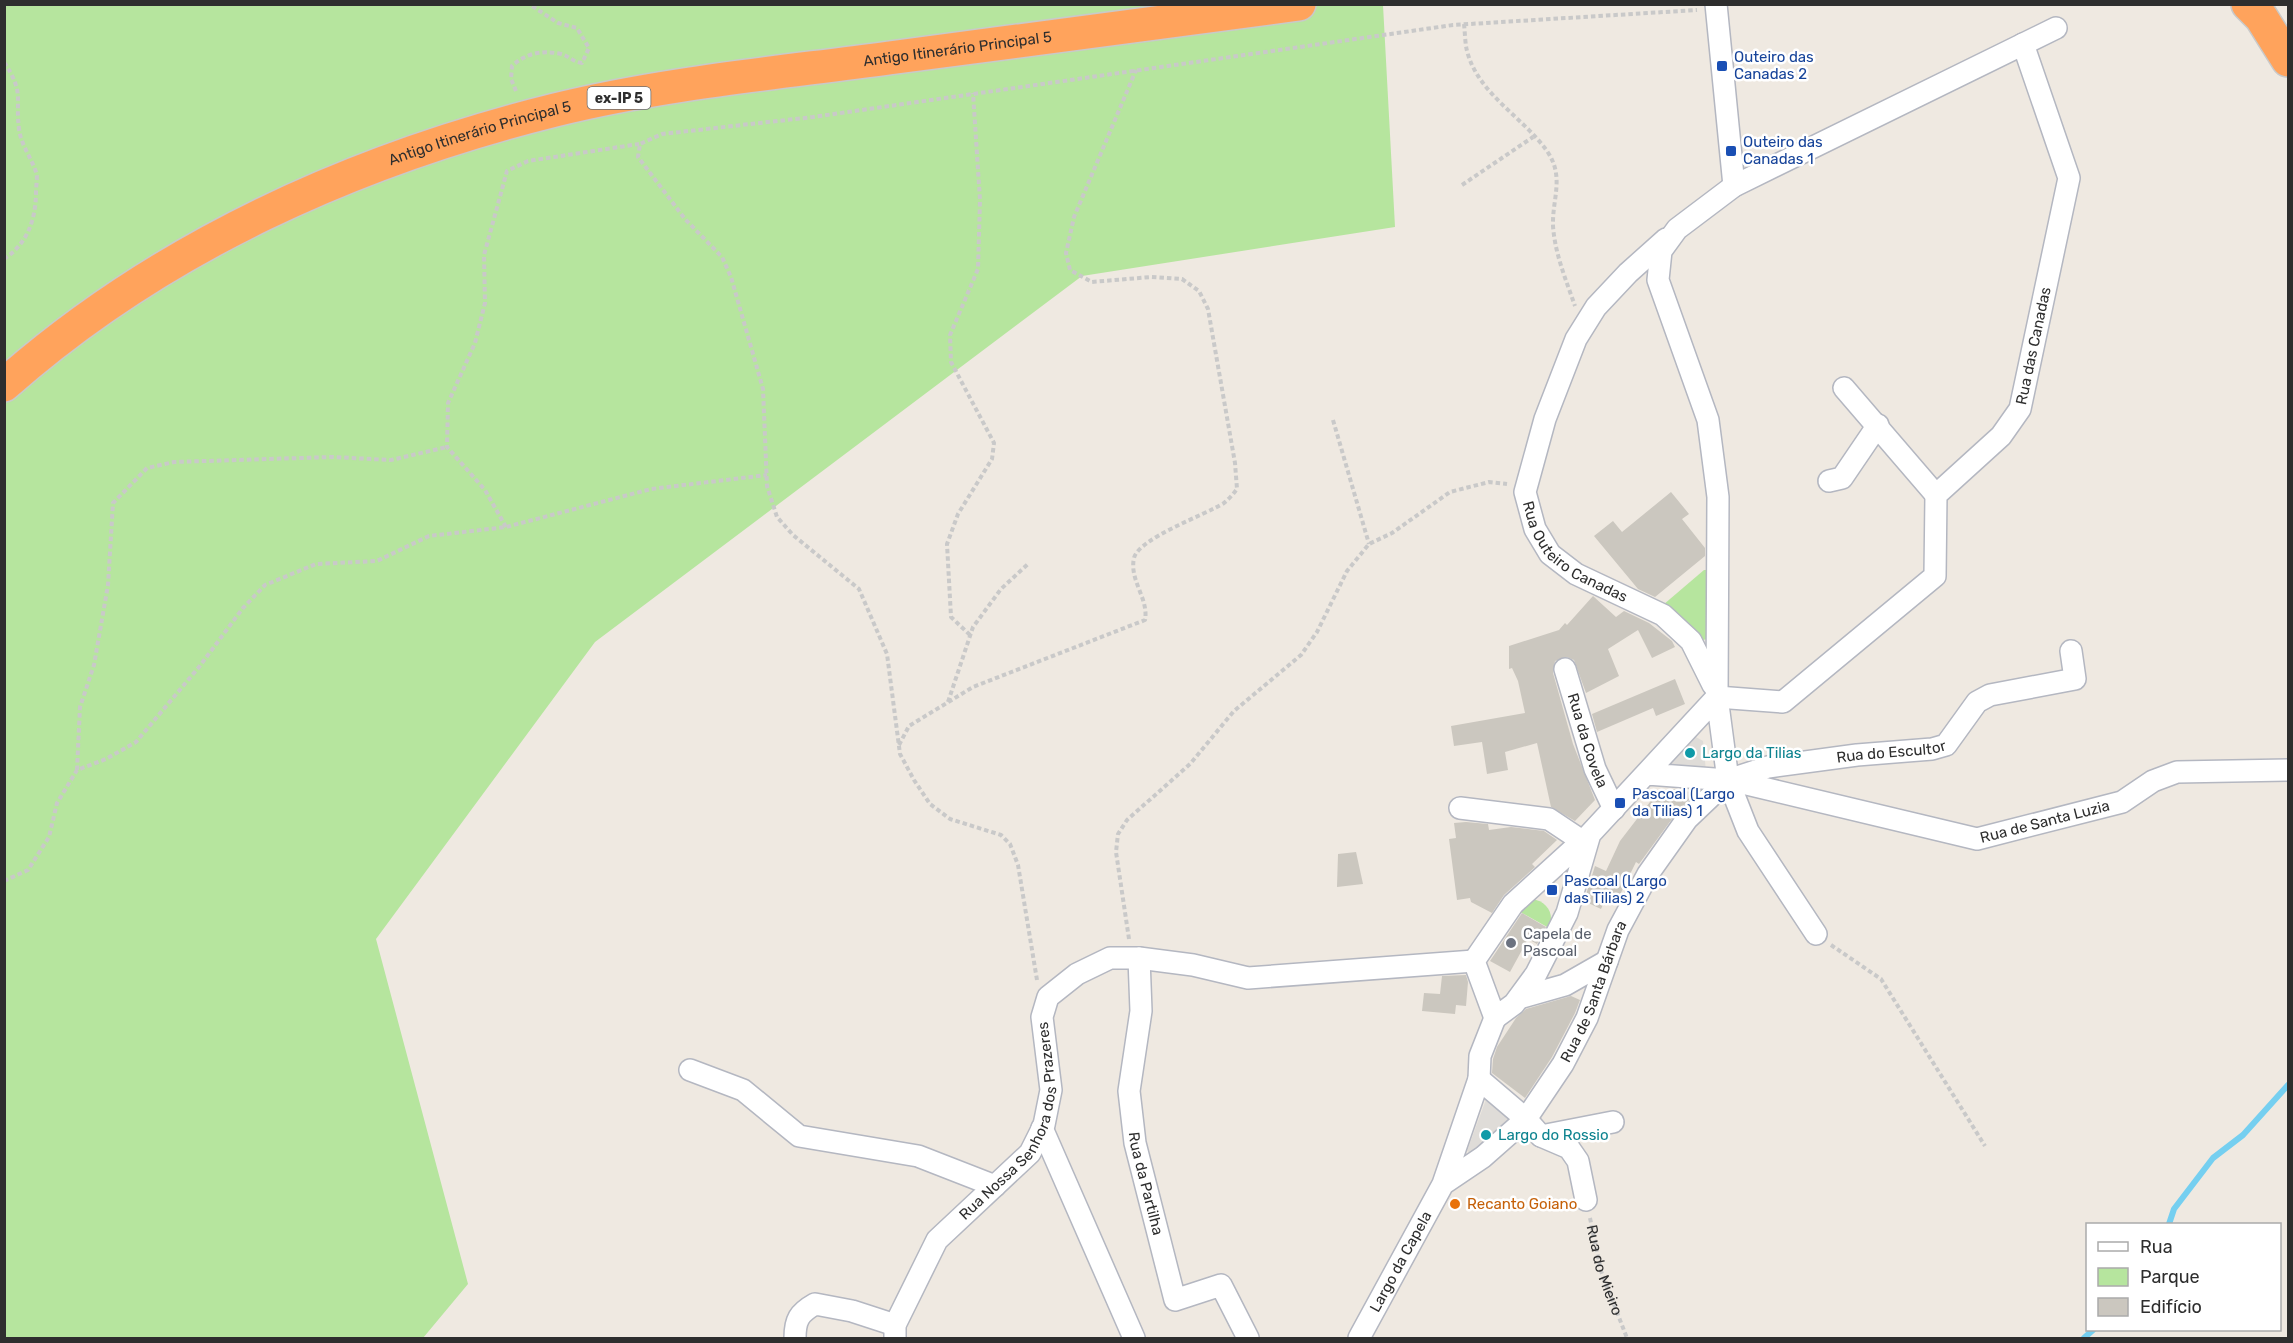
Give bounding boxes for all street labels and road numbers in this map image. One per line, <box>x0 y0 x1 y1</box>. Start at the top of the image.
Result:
street label: Antigo Itinerário Principal 5 <box>862 28 1053 70</box>
road number: ex-IP 5 <box>588 87 650 109</box>
street label: Antigo Itinerário Principal 5 <box>386 97 573 169</box>
street label: Rua das Canadas <box>2012 285 2055 406</box>
street label: Rua Outeiro Canadas <box>1519 499 1631 606</box>
street label: Rua da Covela <box>1564 691 1612 791</box>
street label: Rua do Escultor <box>1835 736 1948 767</box>
street label: Rua de Santa Luzia <box>1978 797 2112 847</box>
street label: Rua de Santa Bárbara <box>1557 917 1630 1065</box>
street label: Rua Nossa Senhora dos Prazeres <box>955 1021 1061 1224</box>
street label: Rua da Partilha <box>1125 1131 1167 1237</box>
street label: Largo da Capela <box>1366 1208 1435 1315</box>
street label: Rua do Mieiro <box>1583 1223 1626 1318</box>

